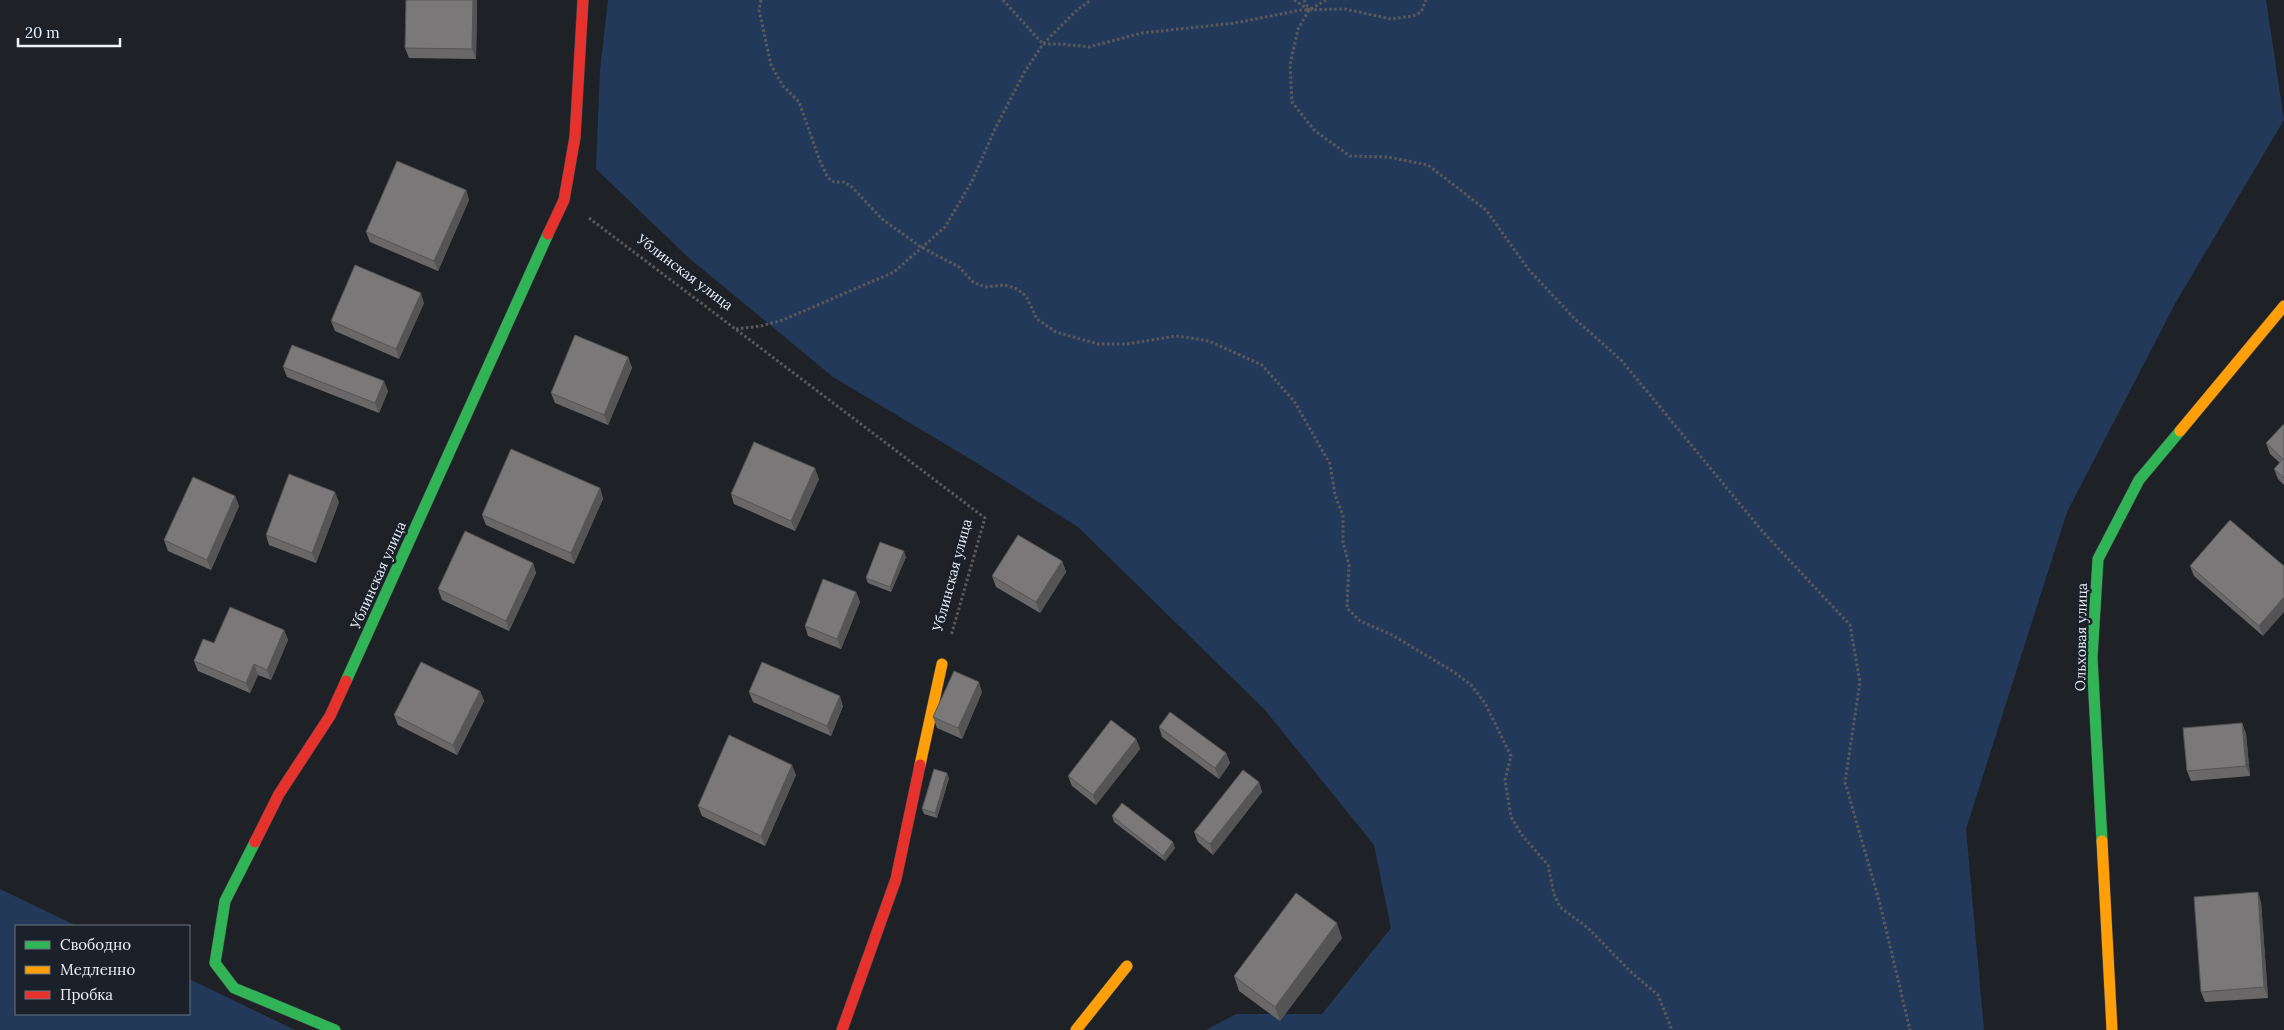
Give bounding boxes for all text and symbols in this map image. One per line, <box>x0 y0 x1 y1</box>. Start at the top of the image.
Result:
scale bar <box>18 15 120 47</box>
text: 20 m <box>25 23 60 42</box>
street label: Ублинская улица <box>633 229 737 314</box>
street label: Ублинская улица <box>928 517 976 634</box>
street label: Ублинская улица <box>346 518 410 632</box>
street label: Ольховая улица <box>2071 583 2091 691</box>
legend <box>15 925 190 1015</box>
text: Свободно <box>60 935 131 954</box>
text: Медленно <box>60 960 135 979</box>
text: Пробка <box>60 985 113 1004</box>

